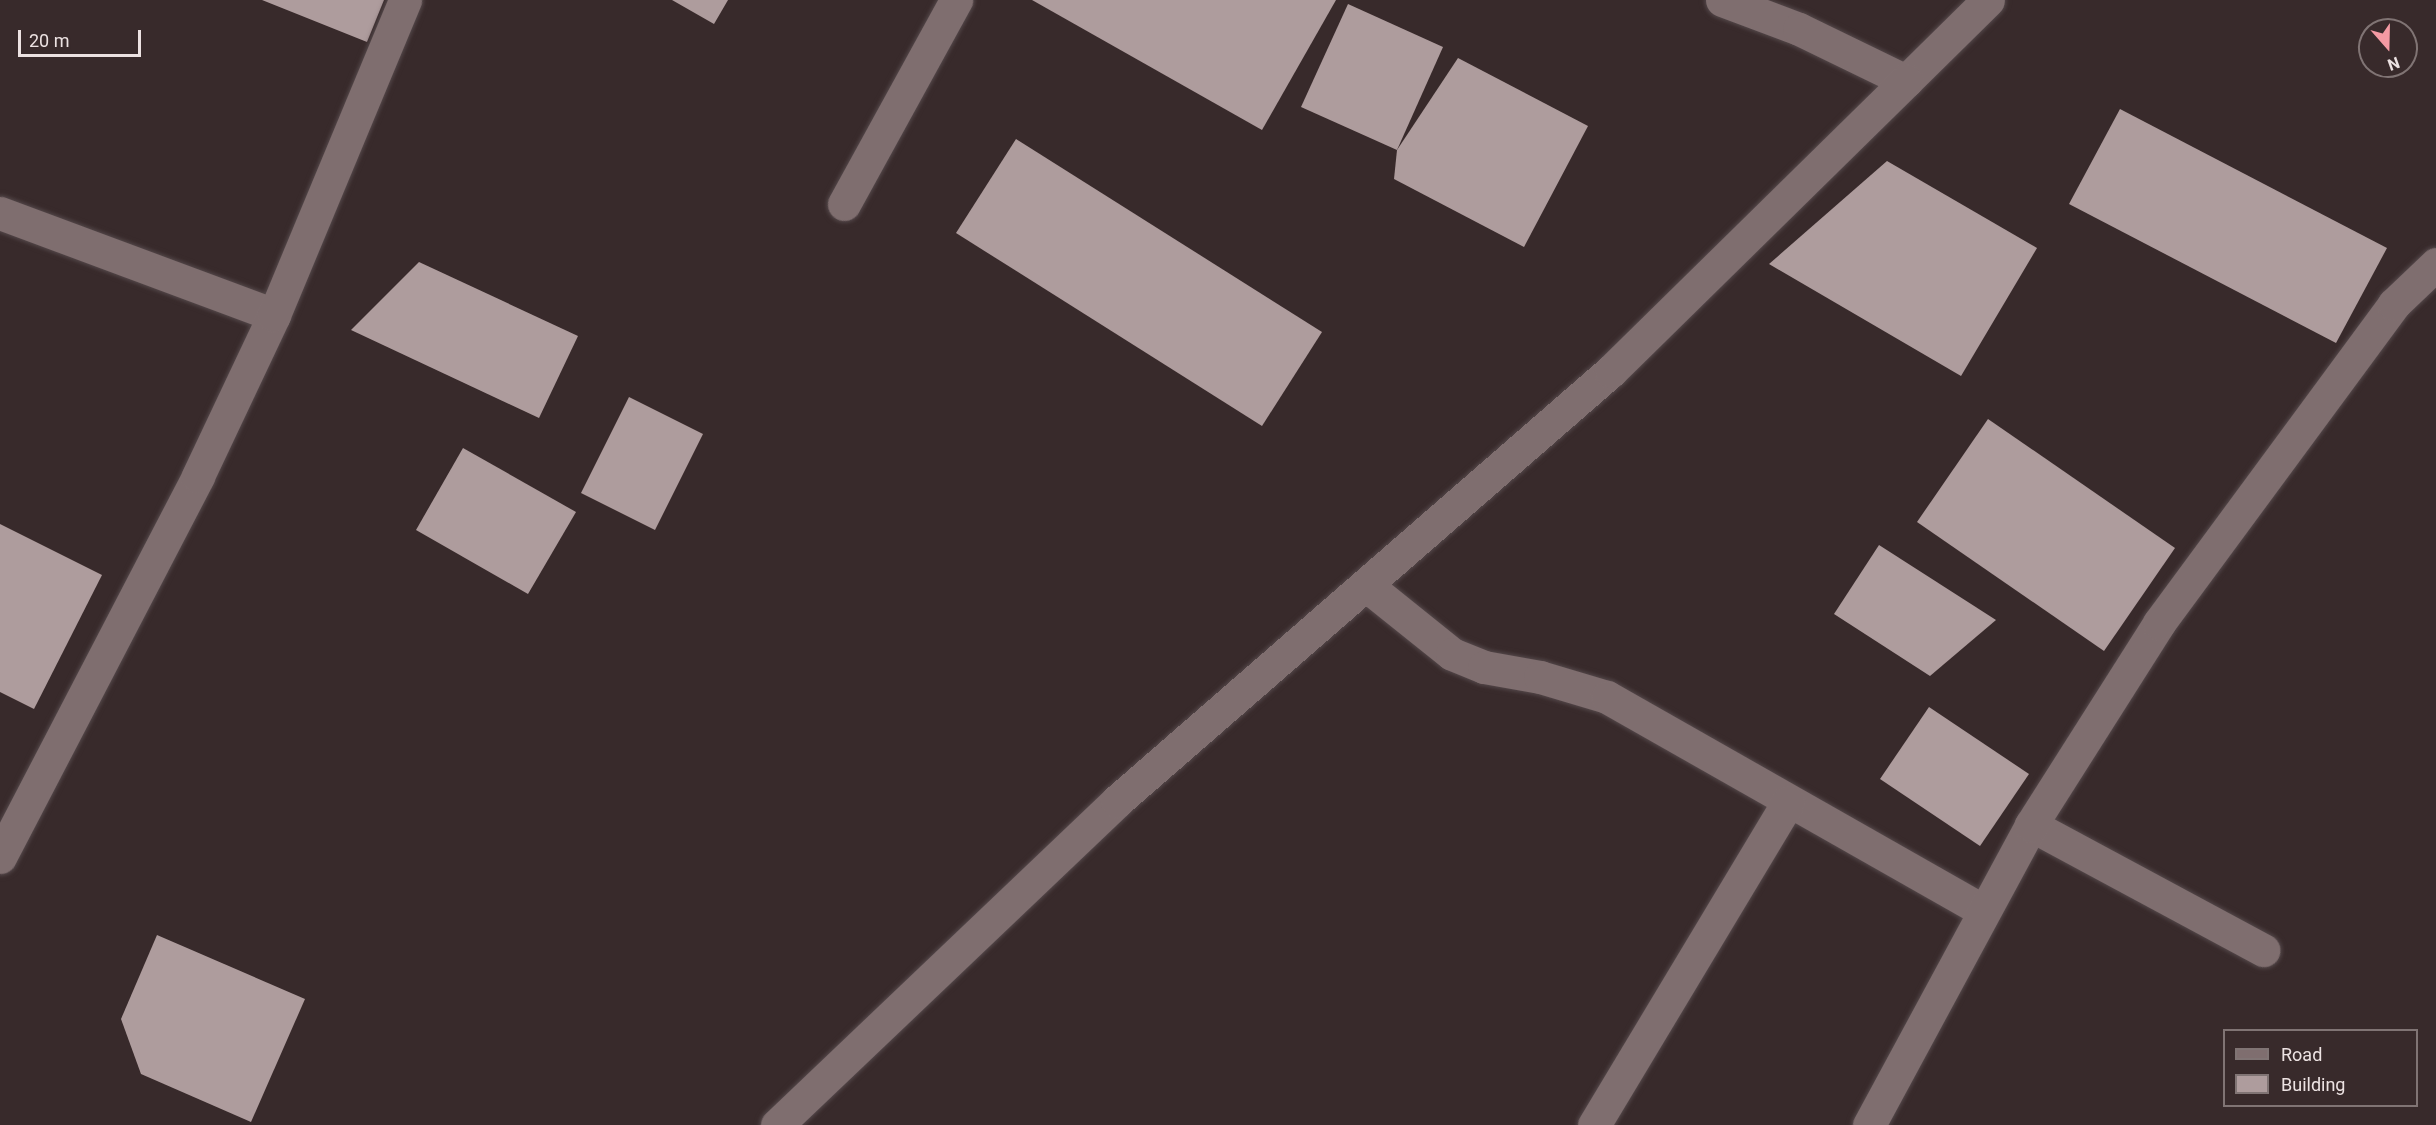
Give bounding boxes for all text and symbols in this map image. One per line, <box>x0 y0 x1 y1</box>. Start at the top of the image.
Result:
scale bar <box>21 18 144 56</box>
north arrow <box>2358 18 2418 78</box>
text: 20 m <box>29 30 69 51</box>
text: N <box>2385 53 2402 74</box>
legend <box>2223 1029 2418 1107</box>
text: Road <box>2281 1044 2322 1065</box>
text: Building <box>2281 1074 2345 1095</box>

